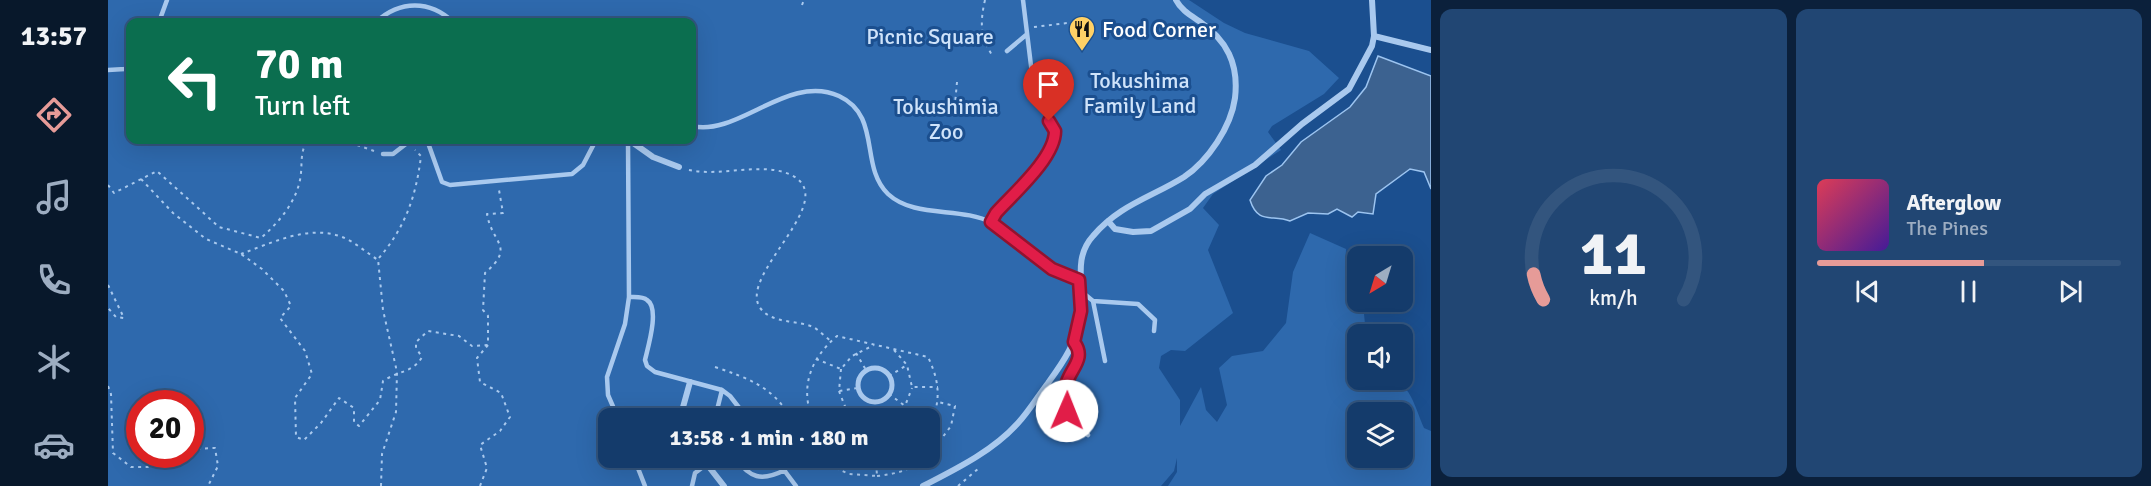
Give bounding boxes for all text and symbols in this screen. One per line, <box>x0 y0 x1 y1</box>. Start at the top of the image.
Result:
restaurant icon: Food Corner <box>1067 14 1097 52</box>
place label: Food Corner <box>1102 16 1216 43</box>
text: 13:57 <box>21 20 87 53</box>
park label: Picnic Square <box>866 23 994 50</box>
text: 70 m <box>255 39 344 90</box>
icon: left <box>156 42 234 120</box>
pin <box>1023 59 1074 121</box>
park label: Tokushima Family Land <box>1084 67 1196 119</box>
icon: arrive <box>1032 68 1065 101</box>
text: Turn left <box>255 90 350 123</box>
park label: Tokushimia Zoo <box>893 93 999 145</box>
icon: directions <box>33 94 75 136</box>
icon: music <box>33 176 75 218</box>
text: Afterglow <box>1907 189 2001 216</box>
text: 11 <box>1580 215 1647 292</box>
text: The Pines <box>1907 216 1988 241</box>
north arrow <box>1347 246 1413 312</box>
map controls <box>1347 246 1413 468</box>
icon: phone <box>33 259 75 301</box>
icon: previous <box>1851 275 1884 308</box>
icon: pause <box>1952 275 1985 308</box>
icon: next <box>2054 275 2087 308</box>
text: km/h <box>1589 285 1638 311</box>
button: sound <box>1347 324 1413 390</box>
icon: climate <box>33 341 75 383</box>
position arrow <box>1035 379 1099 443</box>
speed limit sign: 20 <box>126 390 204 468</box>
button: layers <box>1347 402 1413 468</box>
icon: car <box>33 424 75 466</box>
text: 13:58 · 1 min · 180 m <box>669 424 869 451</box>

